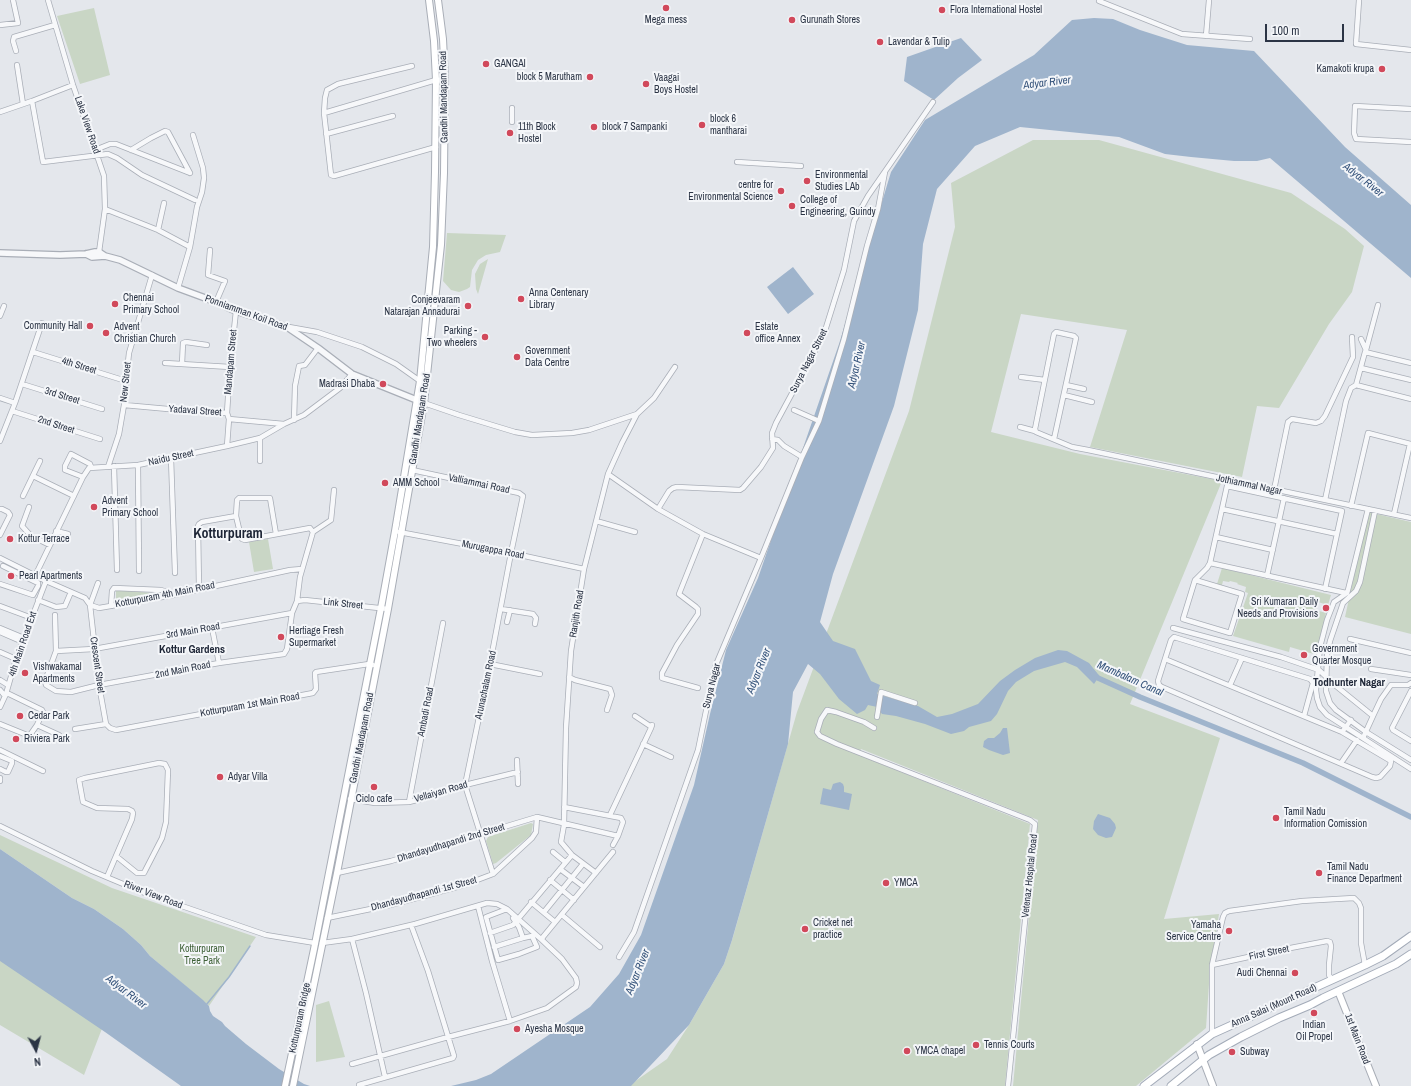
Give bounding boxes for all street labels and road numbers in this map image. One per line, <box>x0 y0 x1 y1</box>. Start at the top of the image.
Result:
street label: Gandhi Mandapam Road <box>437 51 451 143</box>
street label: Lake View Road <box>72 95 102 155</box>
street label: Ponniamman Koil Road <box>203 292 289 334</box>
street label: Surya Nagar Street <box>788 327 830 395</box>
street label: Mandapam Street <box>222 329 240 395</box>
street label: 4th Street <box>60 355 98 377</box>
street label: New Street <box>118 361 134 403</box>
street label: Gandhi Mandapam Road <box>407 373 433 465</box>
street label: 3rd Street <box>43 385 81 407</box>
street label: Yadaval Street <box>168 403 222 419</box>
street label: 2nd Street <box>36 413 76 437</box>
street label: Naidu Street <box>147 447 195 469</box>
street label: Valliammai Road <box>447 472 511 496</box>
street label: Jothiammal Nagar <box>1215 472 1283 498</box>
street label: Murugappa Road <box>461 538 525 562</box>
street label: Kotturpuram 4th Main Road <box>114 579 216 611</box>
street label: Ranjith Road <box>567 589 587 639</box>
street label: Link Street <box>323 596 363 612</box>
street label: 4th Main Road Ext <box>6 610 40 678</box>
street label: 3rd Main Road <box>165 620 221 642</box>
street label: Crescent Street <box>87 636 107 694</box>
street label: Arunachalam Road <box>473 649 499 721</box>
street label: 2nd Main Road <box>154 659 212 681</box>
street label: Surya Nagar <box>701 662 723 710</box>
street label: Ambadi Road <box>415 686 437 738</box>
street label: Kotturpuram 1st Main Road <box>199 690 301 720</box>
street label: Gandhi Mandapam Road <box>347 692 377 784</box>
street label: Vellaiyan Road <box>413 779 469 805</box>
street label: Dhandayudhapandi 2nd Street <box>396 821 506 865</box>
street label: Vetenaz Hospital Road <box>1020 834 1040 918</box>
street label: Dhandayudhapandi 1st Street <box>370 874 478 914</box>
street label: River View Road <box>122 878 184 912</box>
street label: First Street <box>1248 943 1290 963</box>
street label: Kotturpuram Bridge <box>287 982 313 1054</box>
street label: Anna Salai (Mount Road) <box>1229 982 1319 1030</box>
street label: 1st Main Road <box>1342 1012 1372 1066</box>

